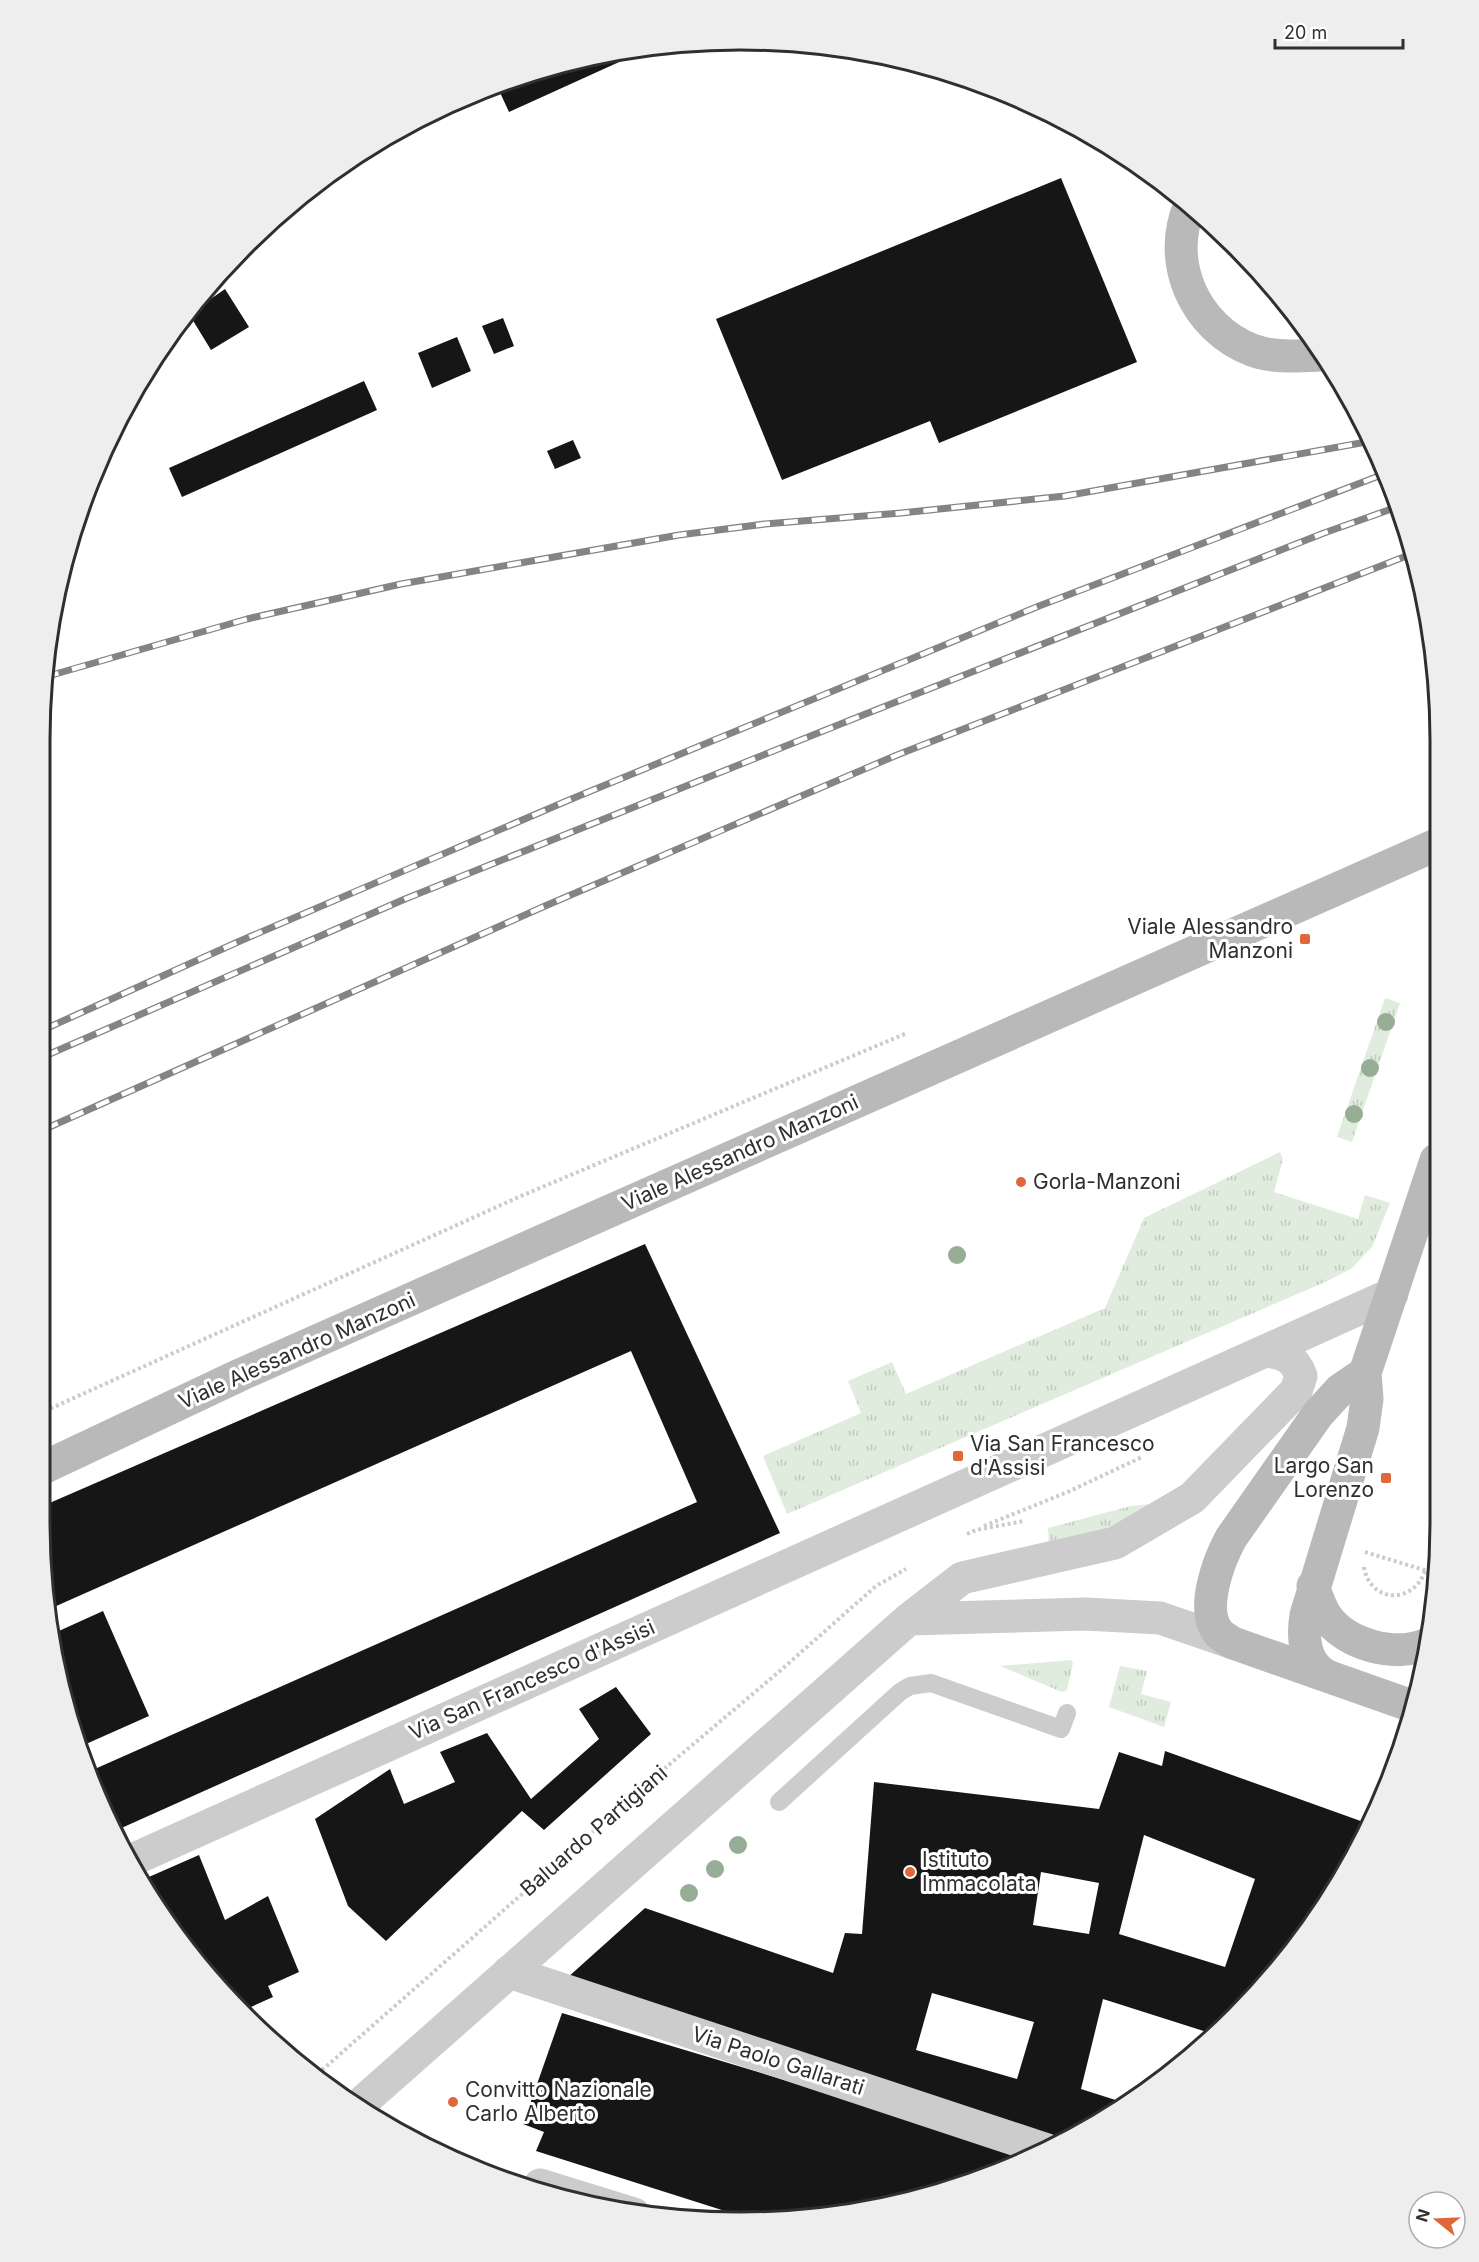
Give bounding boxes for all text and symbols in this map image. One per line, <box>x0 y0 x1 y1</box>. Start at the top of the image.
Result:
scale bar <box>1275 12 1402 50</box>
text: 20 m <box>1284 22 1327 43</box>
place label: Viale Alessandro Manzoni <box>1127 914 1293 963</box>
marker: Viale Alessandro Manzoni <box>1298 932 1312 946</box>
street label: Viale Alessandro Manzoni <box>618 1089 862 1216</box>
place label: Gorla-Manzoni <box>1033 1169 1181 1194</box>
marker: Gorla-Manzoni <box>1014 1175 1028 1189</box>
street label: Viale Alessandro Manzoni <box>175 1287 419 1414</box>
place label: Via San Francesco d'Assisi <box>970 1431 1155 1480</box>
marker: Via San Francesco d'Assisi <box>951 1449 965 1463</box>
place label: Largo San Lorenzo <box>1274 1453 1374 1502</box>
marker: Largo San Lorenzo <box>1379 1471 1393 1485</box>
street label: Via San Francesco d'Assisi <box>405 1614 658 1745</box>
street label: Baluardo Partigiani <box>515 1760 672 1901</box>
place label: Istituto Immacolata <box>922 1847 1036 1896</box>
marker: Istituto Immacolata <box>903 1865 917 1879</box>
street label: Via Paolo Gallarati <box>689 2021 867 2100</box>
place label: Convitto Nazionale Carlo Alberto <box>465 2077 652 2126</box>
marker: Convitto Nazionale Carlo Alberto <box>446 2095 460 2109</box>
north arrow <box>1407 2190 1467 2250</box>
text: N <box>1411 2206 1434 2224</box>

